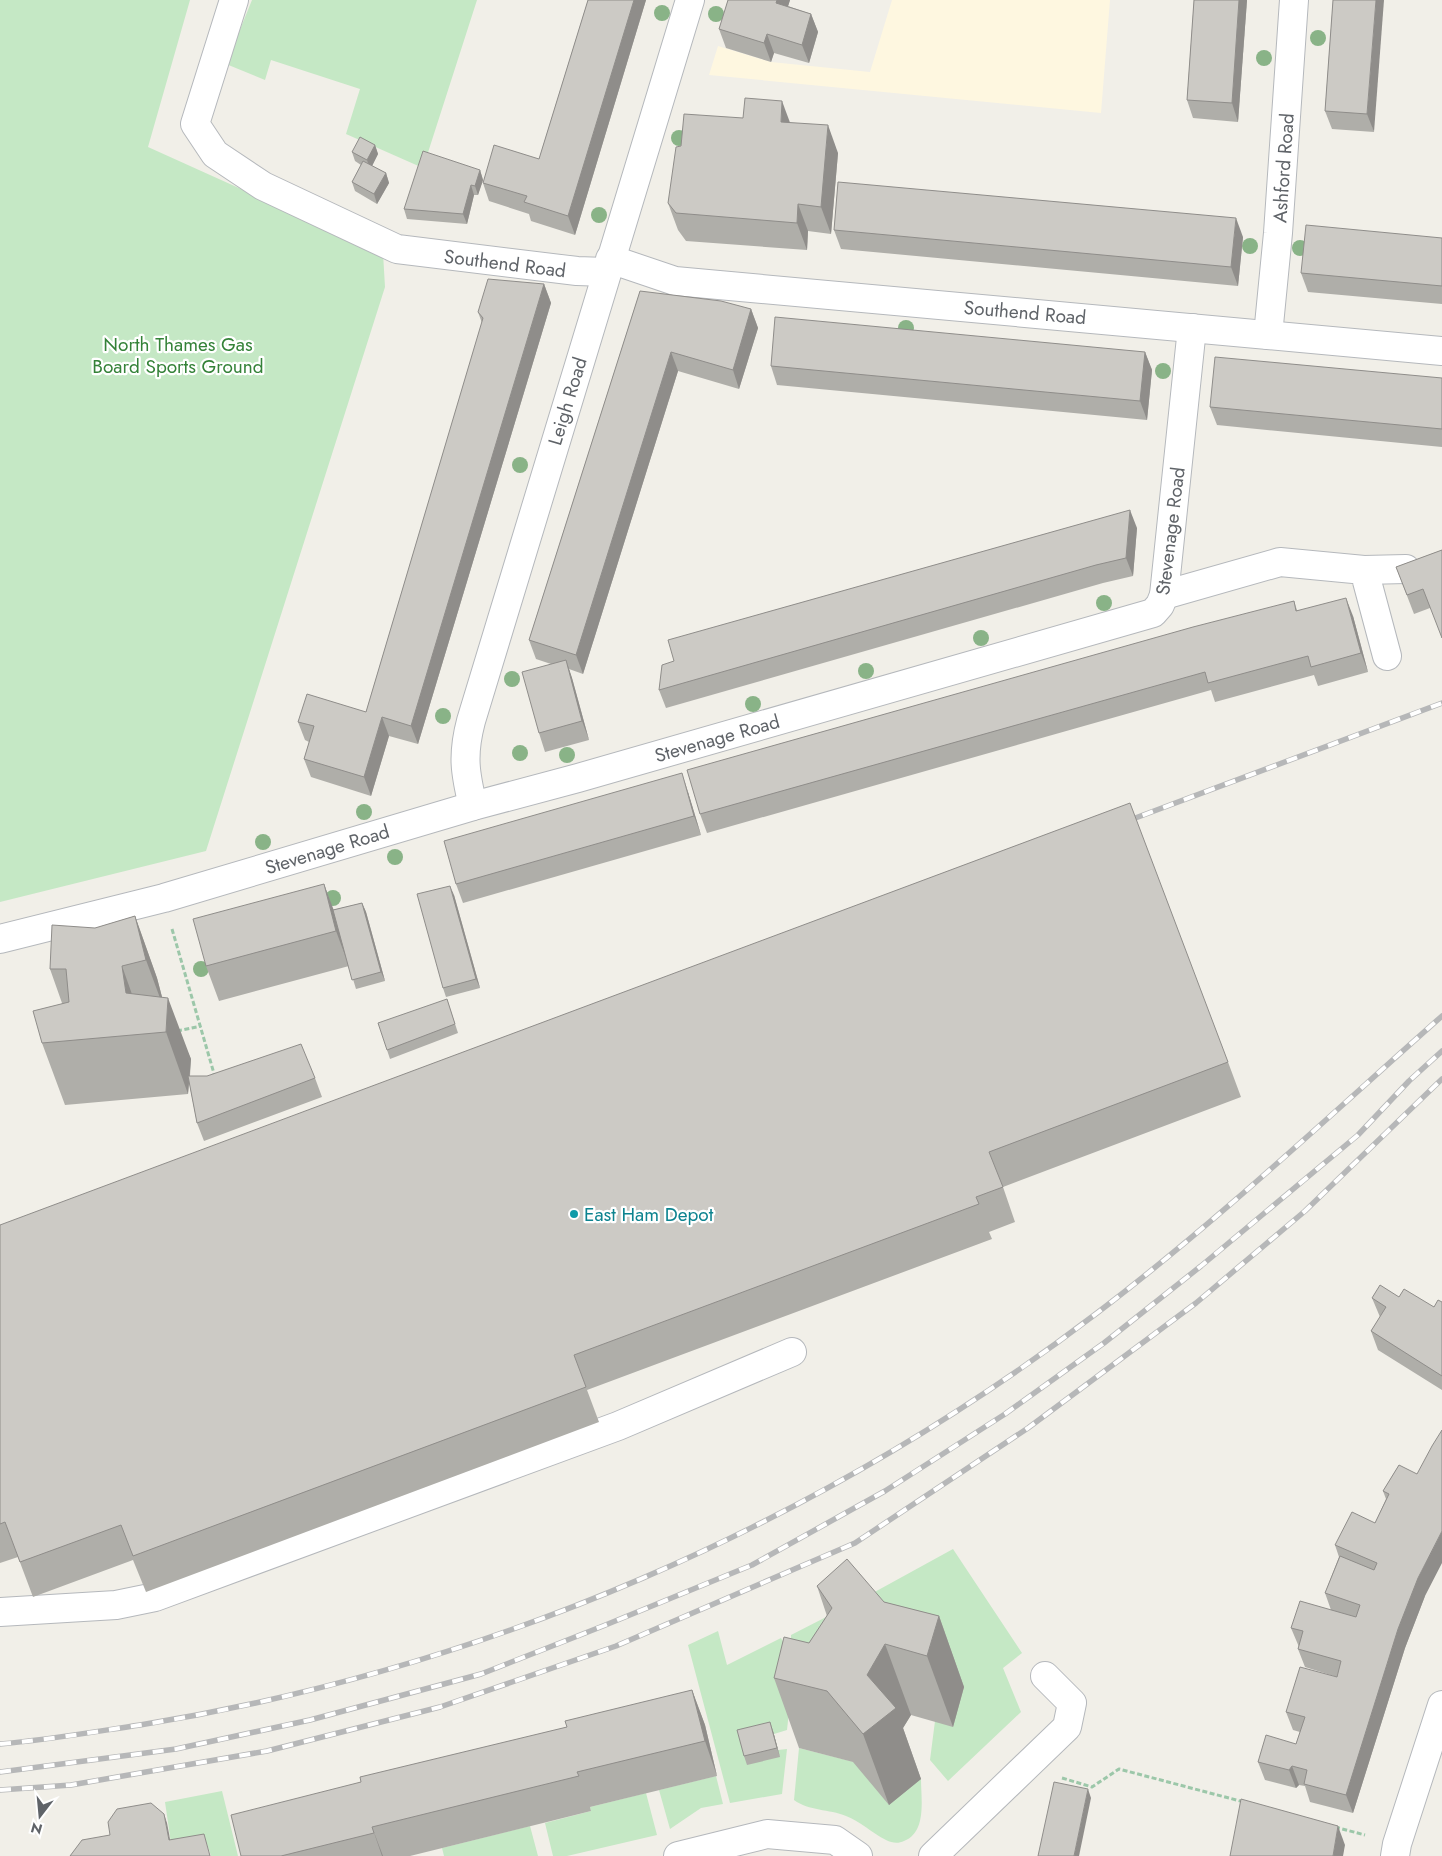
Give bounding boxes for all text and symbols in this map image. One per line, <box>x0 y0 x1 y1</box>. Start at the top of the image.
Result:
street label: Ashford Road <box>1266 112 1301 224</box>
street label: Southend Road <box>442 243 567 284</box>
street label: Southend Road <box>963 294 1087 331</box>
park label: North Thames Gas Board Sports Ground <box>92 331 264 380</box>
street label: Leigh Road <box>541 354 594 448</box>
street label: Stevenage Road <box>1149 466 1192 597</box>
street label: Stevenage Road <box>652 708 783 769</box>
street label: Stevenage Road <box>262 818 393 881</box>
place label: East Ham Depot <box>584 1201 714 1228</box>
marker: East Ham Depot <box>568 1208 580 1220</box>
north arrow <box>15 1791 65 1841</box>
text: N <box>28 1817 45 1840</box>

